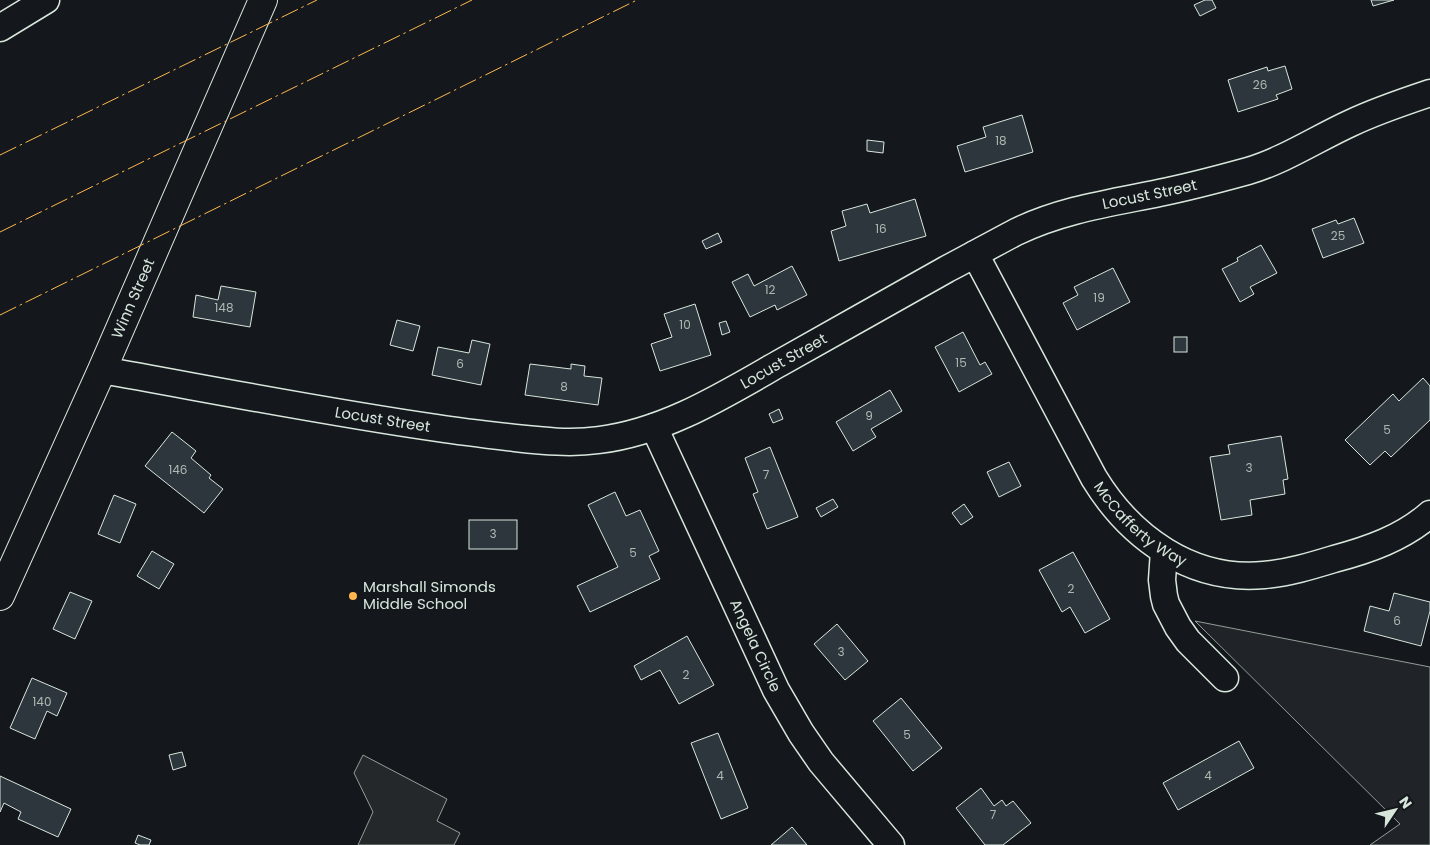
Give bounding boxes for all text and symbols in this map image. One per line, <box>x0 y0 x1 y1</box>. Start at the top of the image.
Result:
house number: 26 <box>1253 76 1267 93</box>
house number: 18 <box>995 132 1007 149</box>
street label: Locust Street <box>1100 174 1199 214</box>
house number: 16 <box>875 220 887 237</box>
house number: 25 <box>1331 227 1345 244</box>
street label: Winn Street <box>106 255 159 342</box>
house number: 12 <box>765 281 775 298</box>
house number: 19 <box>1093 289 1105 306</box>
house number: 148 <box>215 299 233 316</box>
house number: 10 <box>679 316 691 333</box>
street label: Locust Street <box>736 328 830 394</box>
house number: 15 <box>955 354 967 371</box>
house number: 6 <box>456 355 464 372</box>
house number: 8 <box>560 378 568 395</box>
street label: Locust Street <box>334 401 432 437</box>
house number: 9 <box>865 407 873 424</box>
house number: 5 <box>1383 421 1391 438</box>
house number: 3 <box>1245 459 1253 476</box>
house number: 146 <box>168 461 188 478</box>
house number: 7 <box>763 466 770 483</box>
street label: McCafferty Way <box>1089 477 1191 571</box>
house number: 3 <box>489 525 497 542</box>
house number: 5 <box>629 544 637 561</box>
place label: Marshall Simonds Middle School <box>363 576 496 614</box>
house number: 2 <box>1068 580 1075 597</box>
marker: Marshall Simonds Middle School <box>347 590 359 602</box>
street label: Angela Circle <box>725 596 786 695</box>
house number: 6 <box>1393 612 1401 629</box>
house number: 3 <box>837 643 845 660</box>
house number: 2 <box>683 666 690 683</box>
house number: 140 <box>33 693 51 710</box>
house number: 5 <box>903 726 911 743</box>
house number: 4 <box>716 767 724 784</box>
house number: 4 <box>1204 767 1212 784</box>
north arrow <box>1370 785 1420 835</box>
text: N <box>1394 792 1417 813</box>
house number: 7 <box>990 806 997 823</box>

